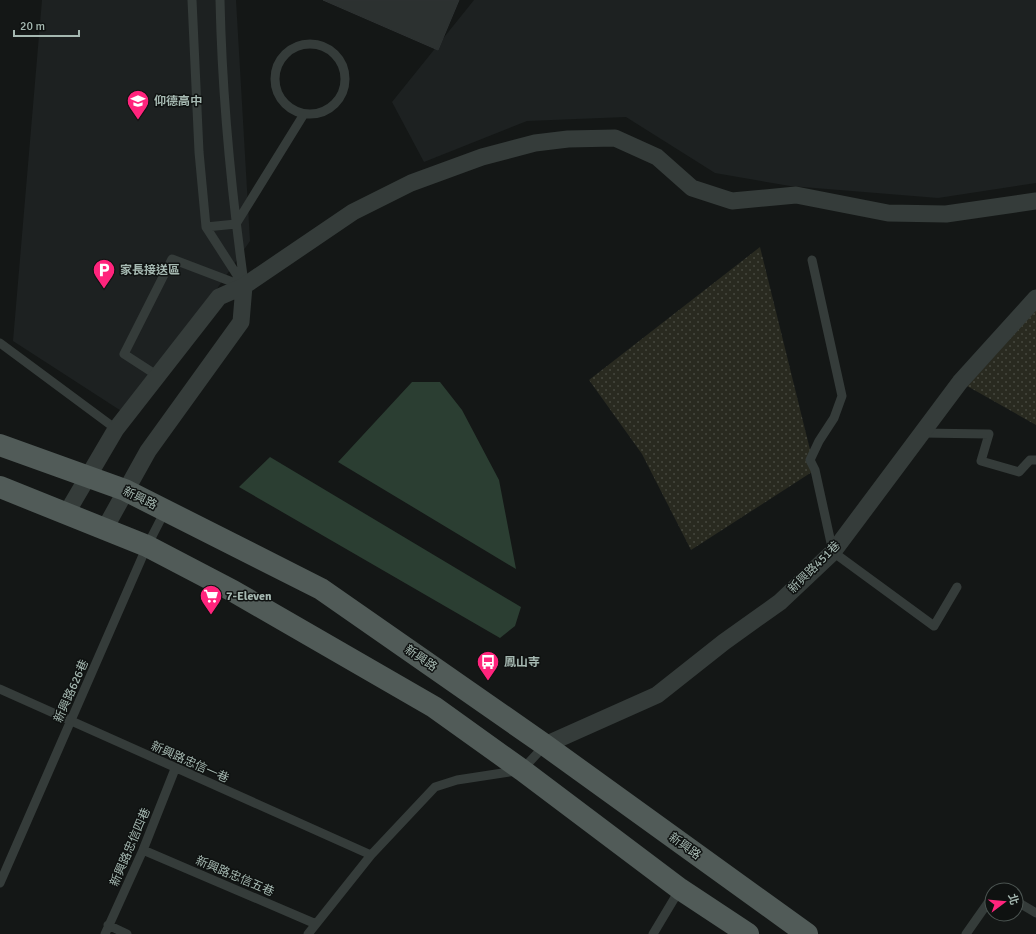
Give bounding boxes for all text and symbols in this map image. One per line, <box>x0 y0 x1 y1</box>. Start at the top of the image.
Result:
scale bar <box>14 12 79 38</box>
text: 20 m <box>20 19 45 34</box>
school or university icon: 仰德高中 <box>125 88 151 121</box>
place label: 仰德高中 <box>154 94 202 109</box>
parking icon: 家長接送區 <box>91 257 117 290</box>
place label: 家長接送區 <box>120 263 180 278</box>
street label: 新興路 <box>120 484 159 513</box>
street label: 新興路451巷 <box>785 538 844 597</box>
supermarket icon: 7-Eleven <box>198 583 224 616</box>
place label: 7-Eleven <box>226 589 272 604</box>
street label: 新興路 <box>402 642 440 675</box>
bus stop icon: 鳳山寺 <box>475 649 501 682</box>
place label: 鳳山寺 <box>504 655 540 670</box>
street label: 新興路626巷 <box>51 657 92 725</box>
street label: 新興路忠信一巷 <box>148 739 231 786</box>
street label: 新興路忠信四巷 <box>107 806 154 889</box>
street label: 新興路 <box>666 830 704 863</box>
street label: 新興路忠信五巷 <box>193 853 276 900</box>
north arrow <box>984 882 1024 922</box>
text: 北 <box>1005 892 1021 906</box>

